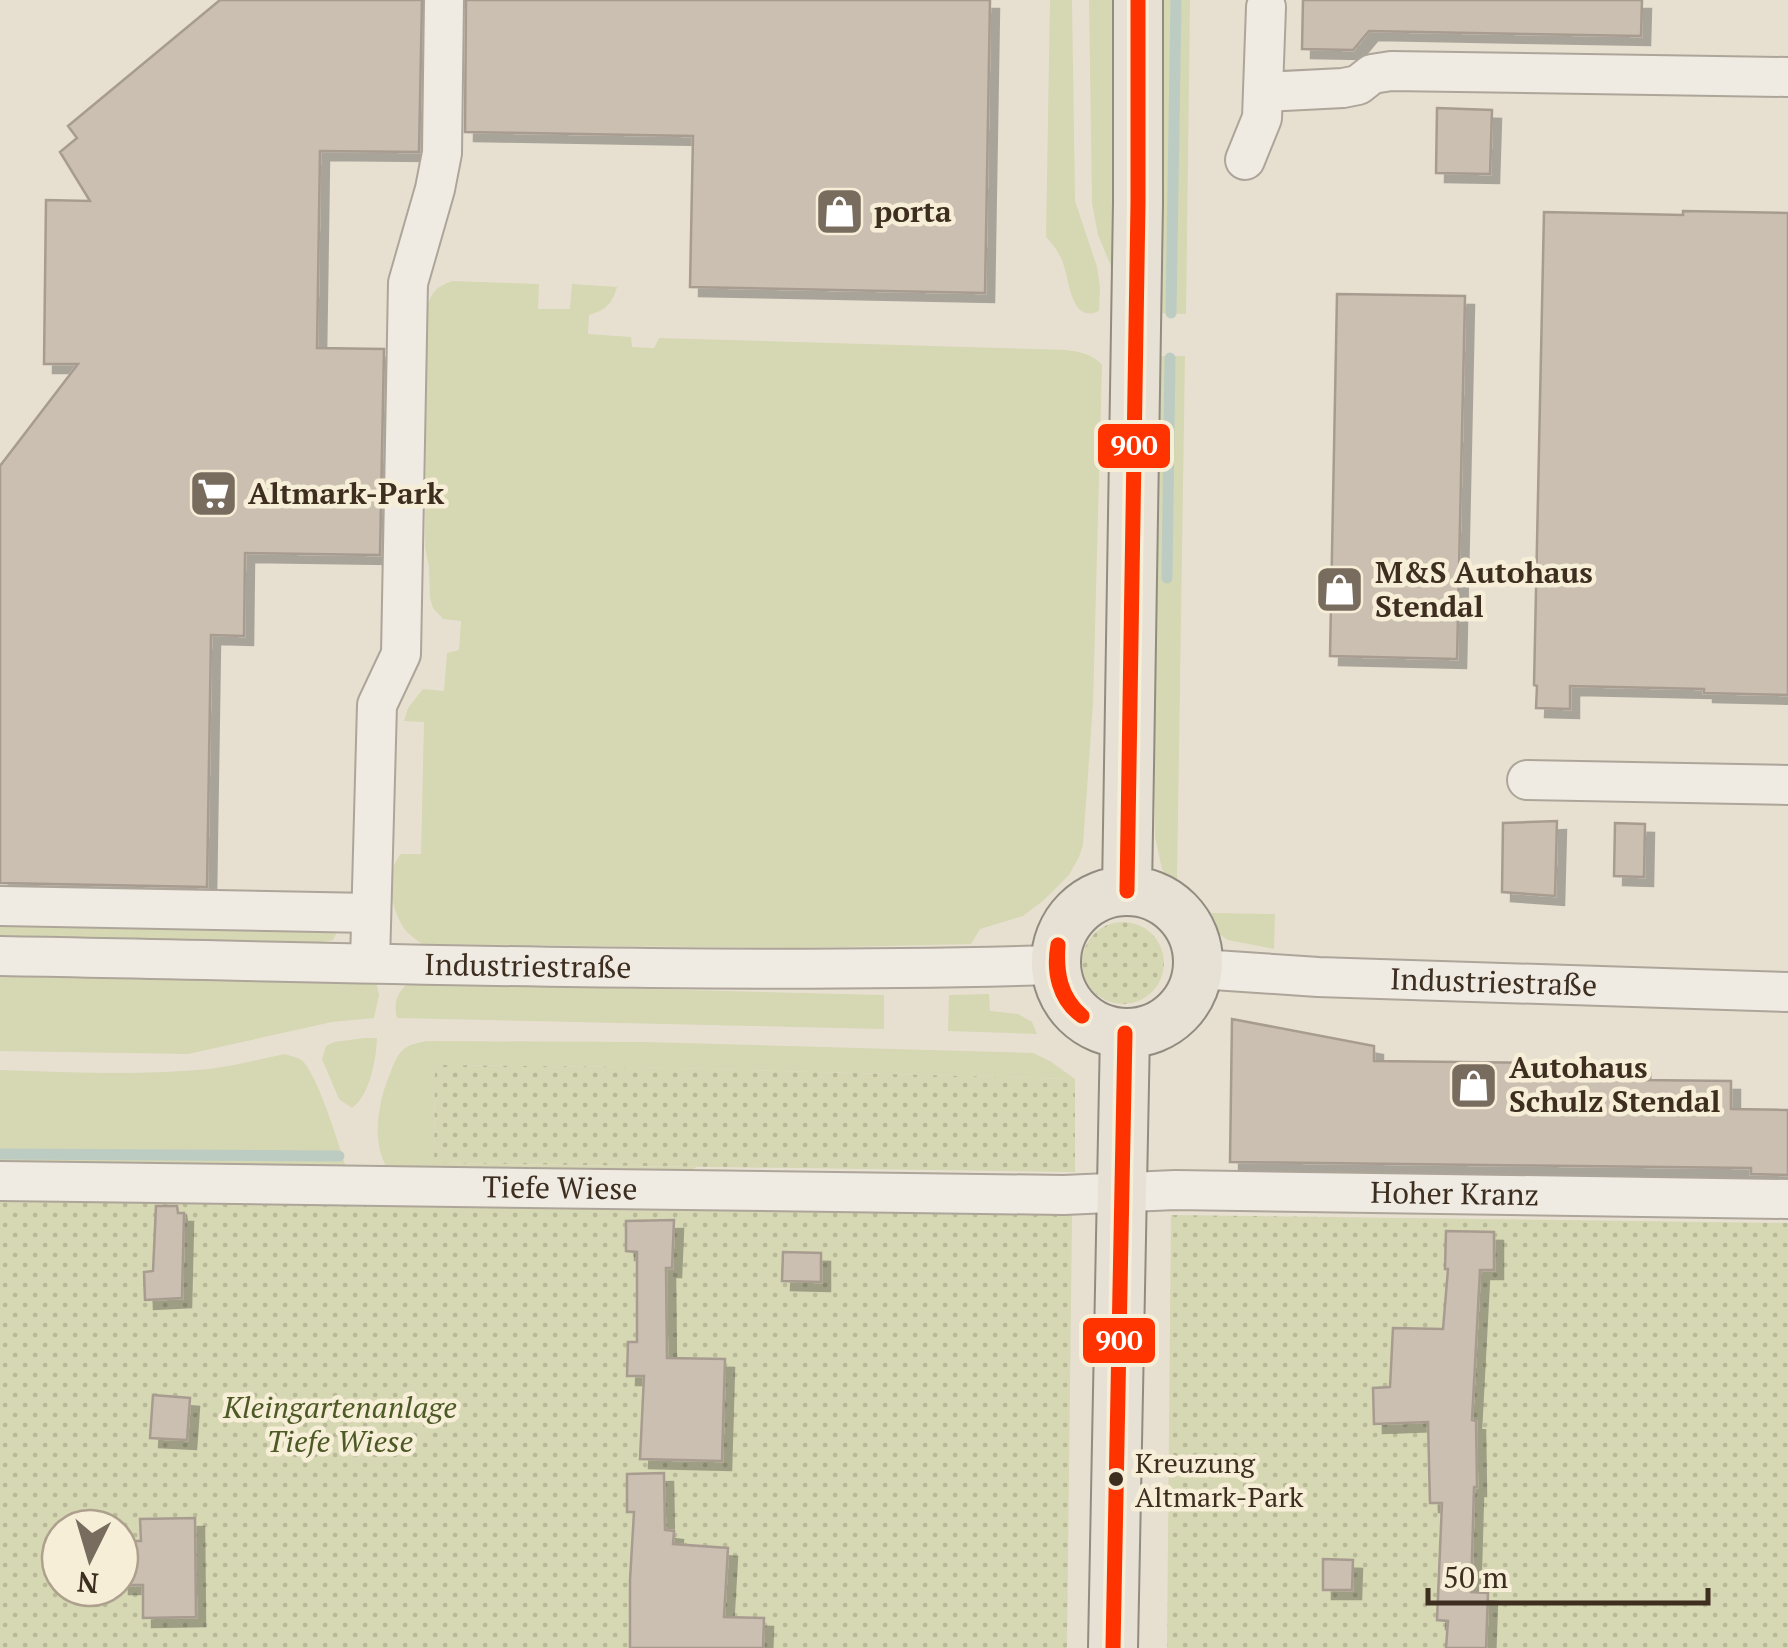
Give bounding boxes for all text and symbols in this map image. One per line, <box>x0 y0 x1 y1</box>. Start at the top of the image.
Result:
shop icon: porta <box>813 186 865 238</box>
place label: porta <box>874 191 952 231</box>
line badge: 900 <box>1096 422 1172 470</box>
text: 900 <box>1110 426 1158 463</box>
supermarket icon: Altmark-Park <box>187 468 239 520</box>
place label: Altmark-Park <box>248 473 445 513</box>
place label: M&S Autohaus Stendal <box>1375 552 1593 626</box>
shop icon: M&S Autohaus Stendal <box>1314 564 1366 616</box>
street label: Industriestraße <box>424 944 632 987</box>
street label: Industriestraße <box>1390 958 1598 1005</box>
place label: Autohaus Schulz Stendal <box>1509 1047 1720 1121</box>
shop icon: Autohaus Schulz Stendal <box>1448 1059 1500 1111</box>
street label: Tiefe Wiese <box>482 1166 638 1208</box>
street label: Hoher Kranz <box>1370 1172 1539 1214</box>
line badge: 900 <box>1081 1316 1157 1365</box>
text: 900 <box>1095 1321 1143 1358</box>
park label: Kleingartenanlage Tiefe Wiese <box>222 1387 457 1461</box>
place label: Kreuzung Altmark-Park <box>1135 1444 1304 1515</box>
marker: Kreuzung Altmark-Park <box>1106 1469 1126 1489</box>
north arrow <box>40 1508 140 1608</box>
scale bar <box>1428 1543 1708 1605</box>
text: 50 m <box>1443 1557 1508 1597</box>
text: N <box>76 1564 100 1603</box>

